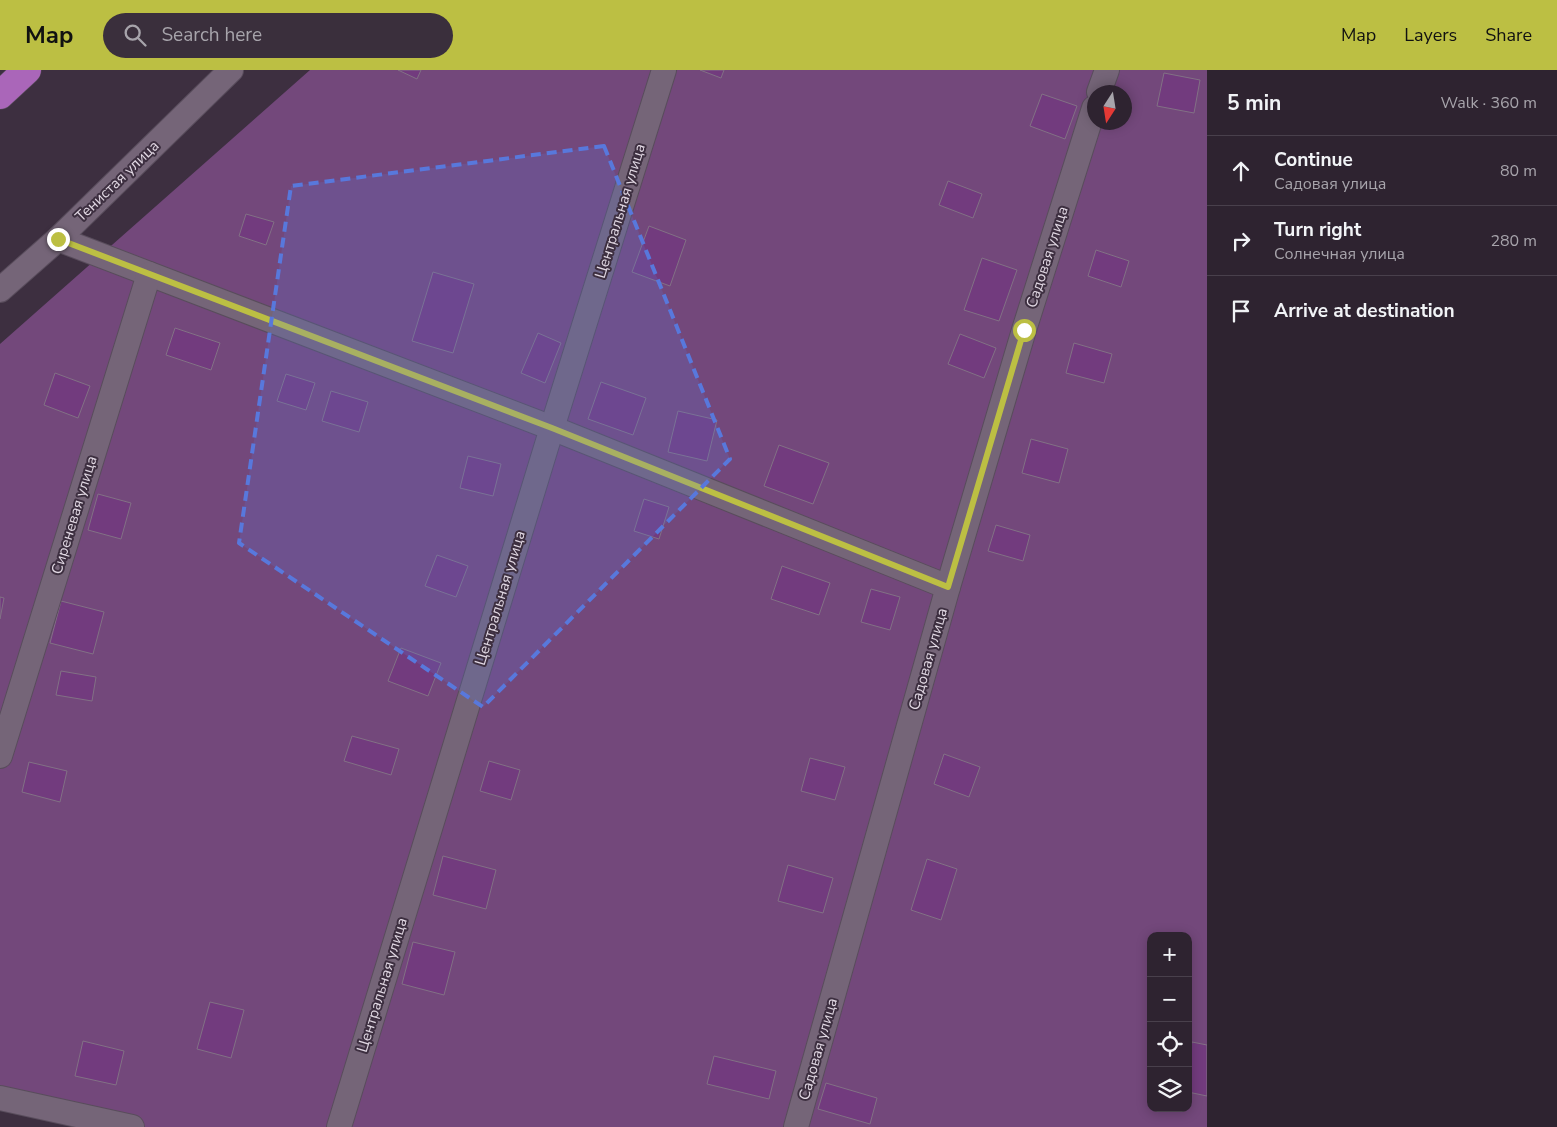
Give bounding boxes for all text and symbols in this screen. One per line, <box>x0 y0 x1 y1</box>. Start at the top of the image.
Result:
search box <box>103 13 453 58</box>
text: Map <box>25 19 73 51</box>
icon: search <box>121 21 149 49</box>
text: Search here <box>161 22 262 48</box>
text: Map <box>1341 23 1376 47</box>
text: Layers <box>1404 23 1457 47</box>
text: Share <box>1485 23 1532 47</box>
north arrow <box>1087 85 1132 130</box>
text: 5 min <box>1227 89 1281 117</box>
text: Walk · 360 m <box>1441 92 1537 114</box>
street label: Тенистая улица <box>71 136 163 226</box>
street label: Центральная улица <box>590 141 650 281</box>
text: Continue <box>1274 147 1353 173</box>
icon: ahead <box>1227 157 1255 185</box>
text: 80 m <box>1500 160 1537 182</box>
text: Садовая улица <box>1274 173 1387 195</box>
street label: Садовая улица <box>1021 204 1073 310</box>
text: Turn right <box>1274 217 1361 243</box>
icon: right <box>1227 227 1255 255</box>
route end <box>47 228 70 251</box>
text: 280 m <box>1490 230 1537 252</box>
text: Солнечная улица <box>1274 243 1405 265</box>
icon: arrive <box>1227 297 1255 325</box>
text: Arrive at destination <box>1274 298 1455 324</box>
route start <box>1013 319 1036 342</box>
street label: Сиреневая улица <box>46 453 102 577</box>
street label: Центральная улица <box>470 528 530 668</box>
street label: Садовая улица <box>904 606 952 712</box>
street label: Центральная улица <box>352 915 412 1055</box>
map controls <box>1147 932 1192 1112</box>
button: + <box>1147 932 1192 977</box>
button: − <box>1147 977 1192 1022</box>
street label: Садовая улица <box>794 996 842 1102</box>
button: locate <box>1147 1022 1192 1067</box>
button: layers <box>1147 1067 1192 1112</box>

